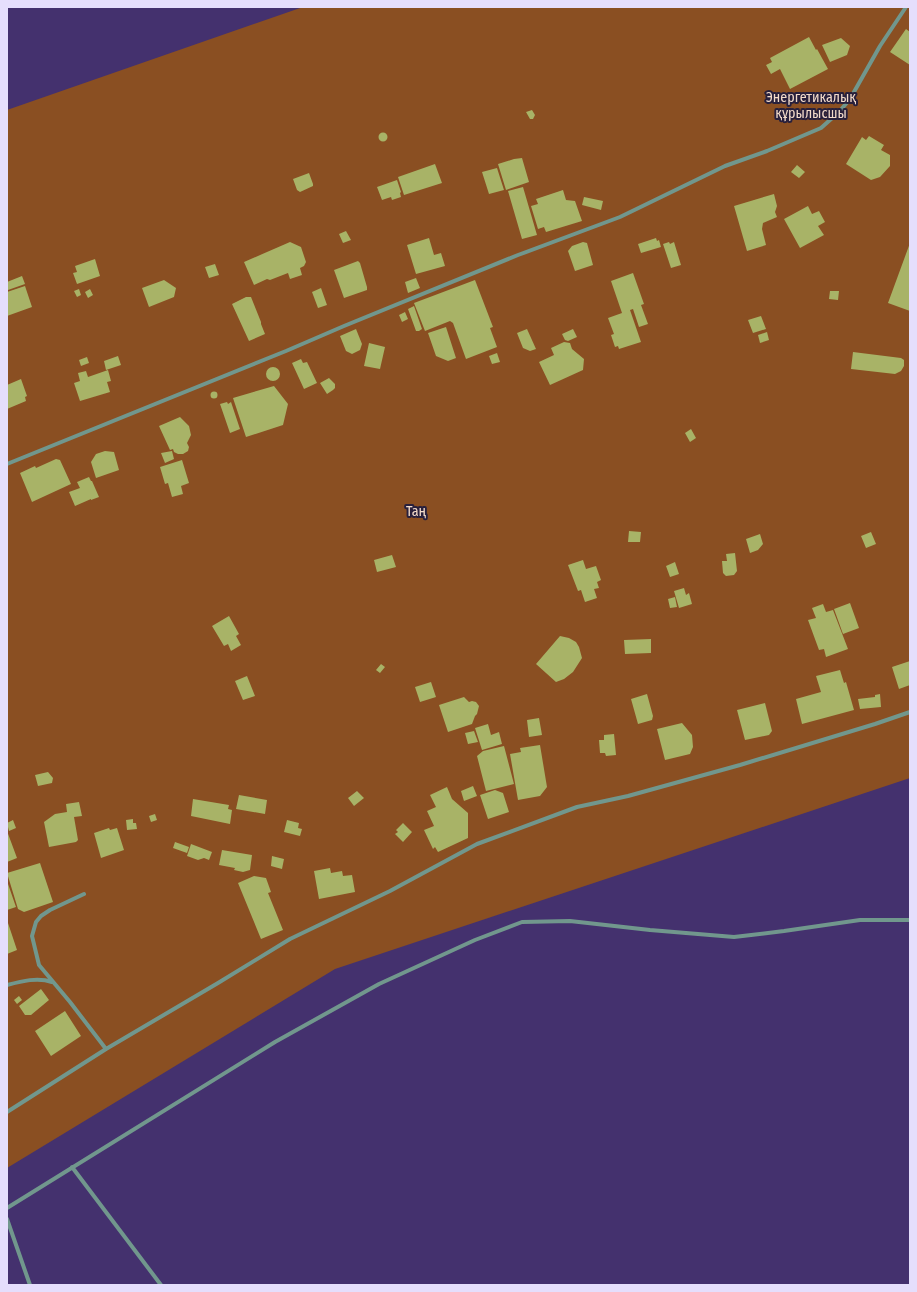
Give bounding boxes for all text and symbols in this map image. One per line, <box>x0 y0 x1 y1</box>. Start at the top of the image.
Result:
park label: Энергетикалық құрылысшы <box>766 89 856 122</box>
park label: Таң <box>406 503 427 520</box>

